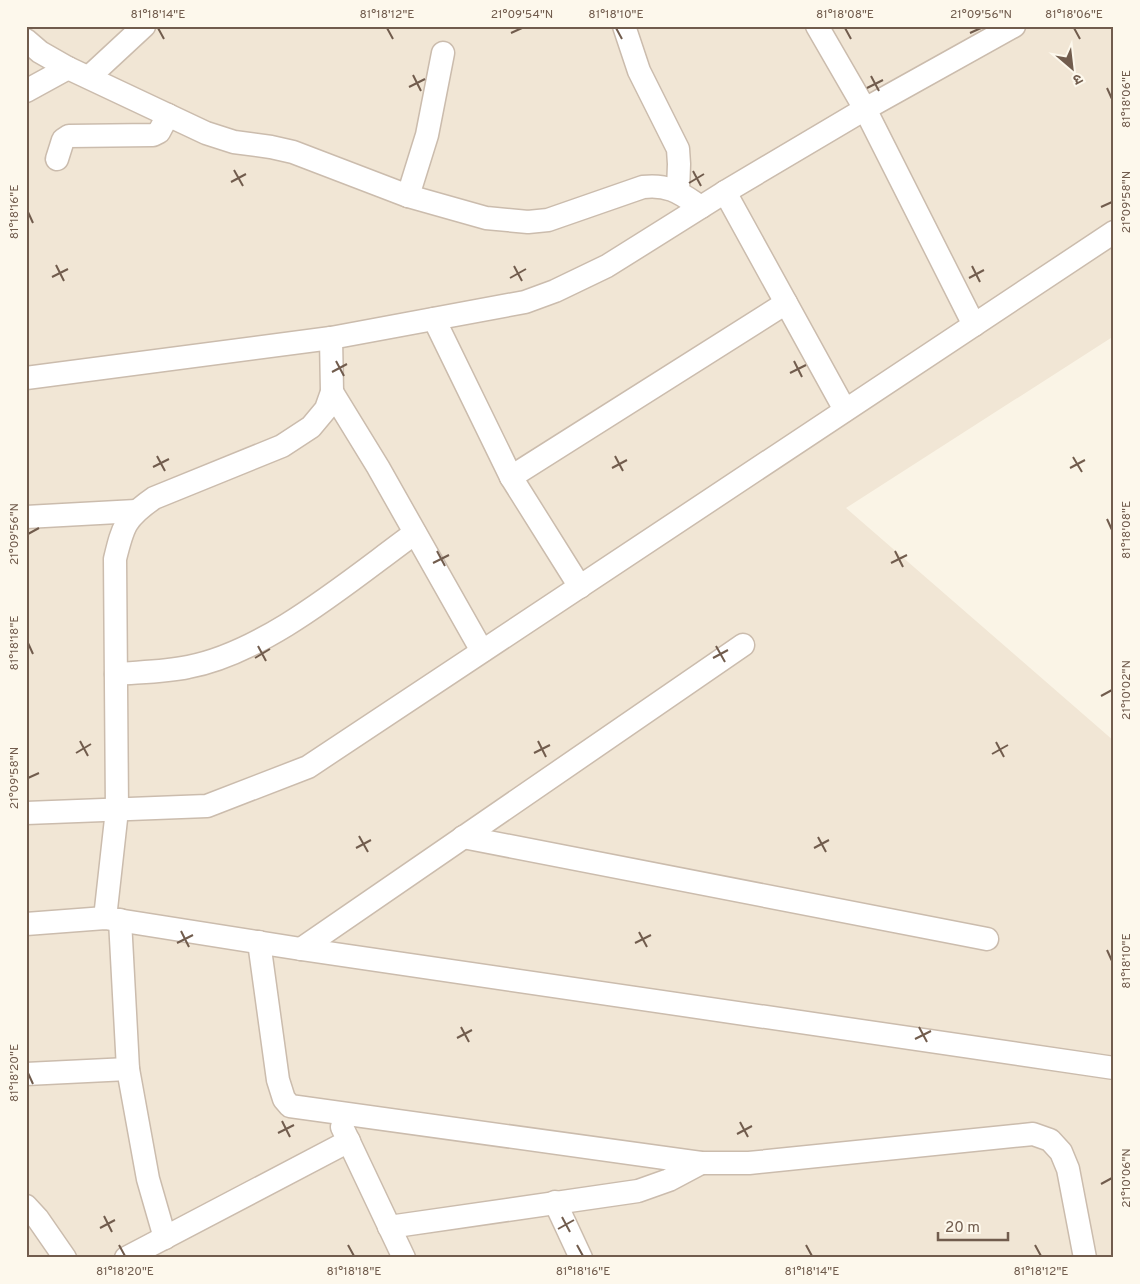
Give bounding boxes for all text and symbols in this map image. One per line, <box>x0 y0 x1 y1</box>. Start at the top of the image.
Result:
text: 81°18'14"E <box>131 7 185 23</box>
text: 81°18'12"E <box>360 7 414 23</box>
text: 21°09'54"N <box>491 7 553 23</box>
text: 81°18'10"E <box>588 7 644 23</box>
text: 81°18'08"E <box>816 7 874 23</box>
text: 21°09'56"N <box>950 7 1012 23</box>
text: 81°18'06"E <box>1045 7 1103 23</box>
north arrow <box>1048 42 1098 92</box>
text: उ <box>1069 69 1085 88</box>
text: 81°18'06"E <box>1119 70 1135 128</box>
text: 21°09'58"N <box>1119 171 1135 233</box>
text: 81°18'16"E <box>7 185 23 239</box>
text: 81°18'08"E <box>1119 501 1135 559</box>
text: 21°09'56"N <box>7 503 23 565</box>
text: 81°18'18"E <box>7 616 23 670</box>
text: 21°10'02"N <box>1119 660 1135 720</box>
text: 21°09'58"N <box>7 747 23 809</box>
text: 81°18'10"E <box>1119 933 1135 989</box>
text: 81°18'20"E <box>7 1044 23 1102</box>
text: 21°10'06"N <box>1119 1148 1135 1208</box>
scale bar <box>938 1209 1008 1241</box>
text: 20 m <box>945 1219 980 1238</box>
text: 81°18'20"E <box>96 1264 154 1280</box>
text: 81°18'18"E <box>327 1264 381 1280</box>
text: 81°18'16"E <box>556 1264 610 1280</box>
text: 81°18'14"E <box>785 1264 839 1280</box>
text: 81°18'12"E <box>1014 1264 1068 1280</box>

